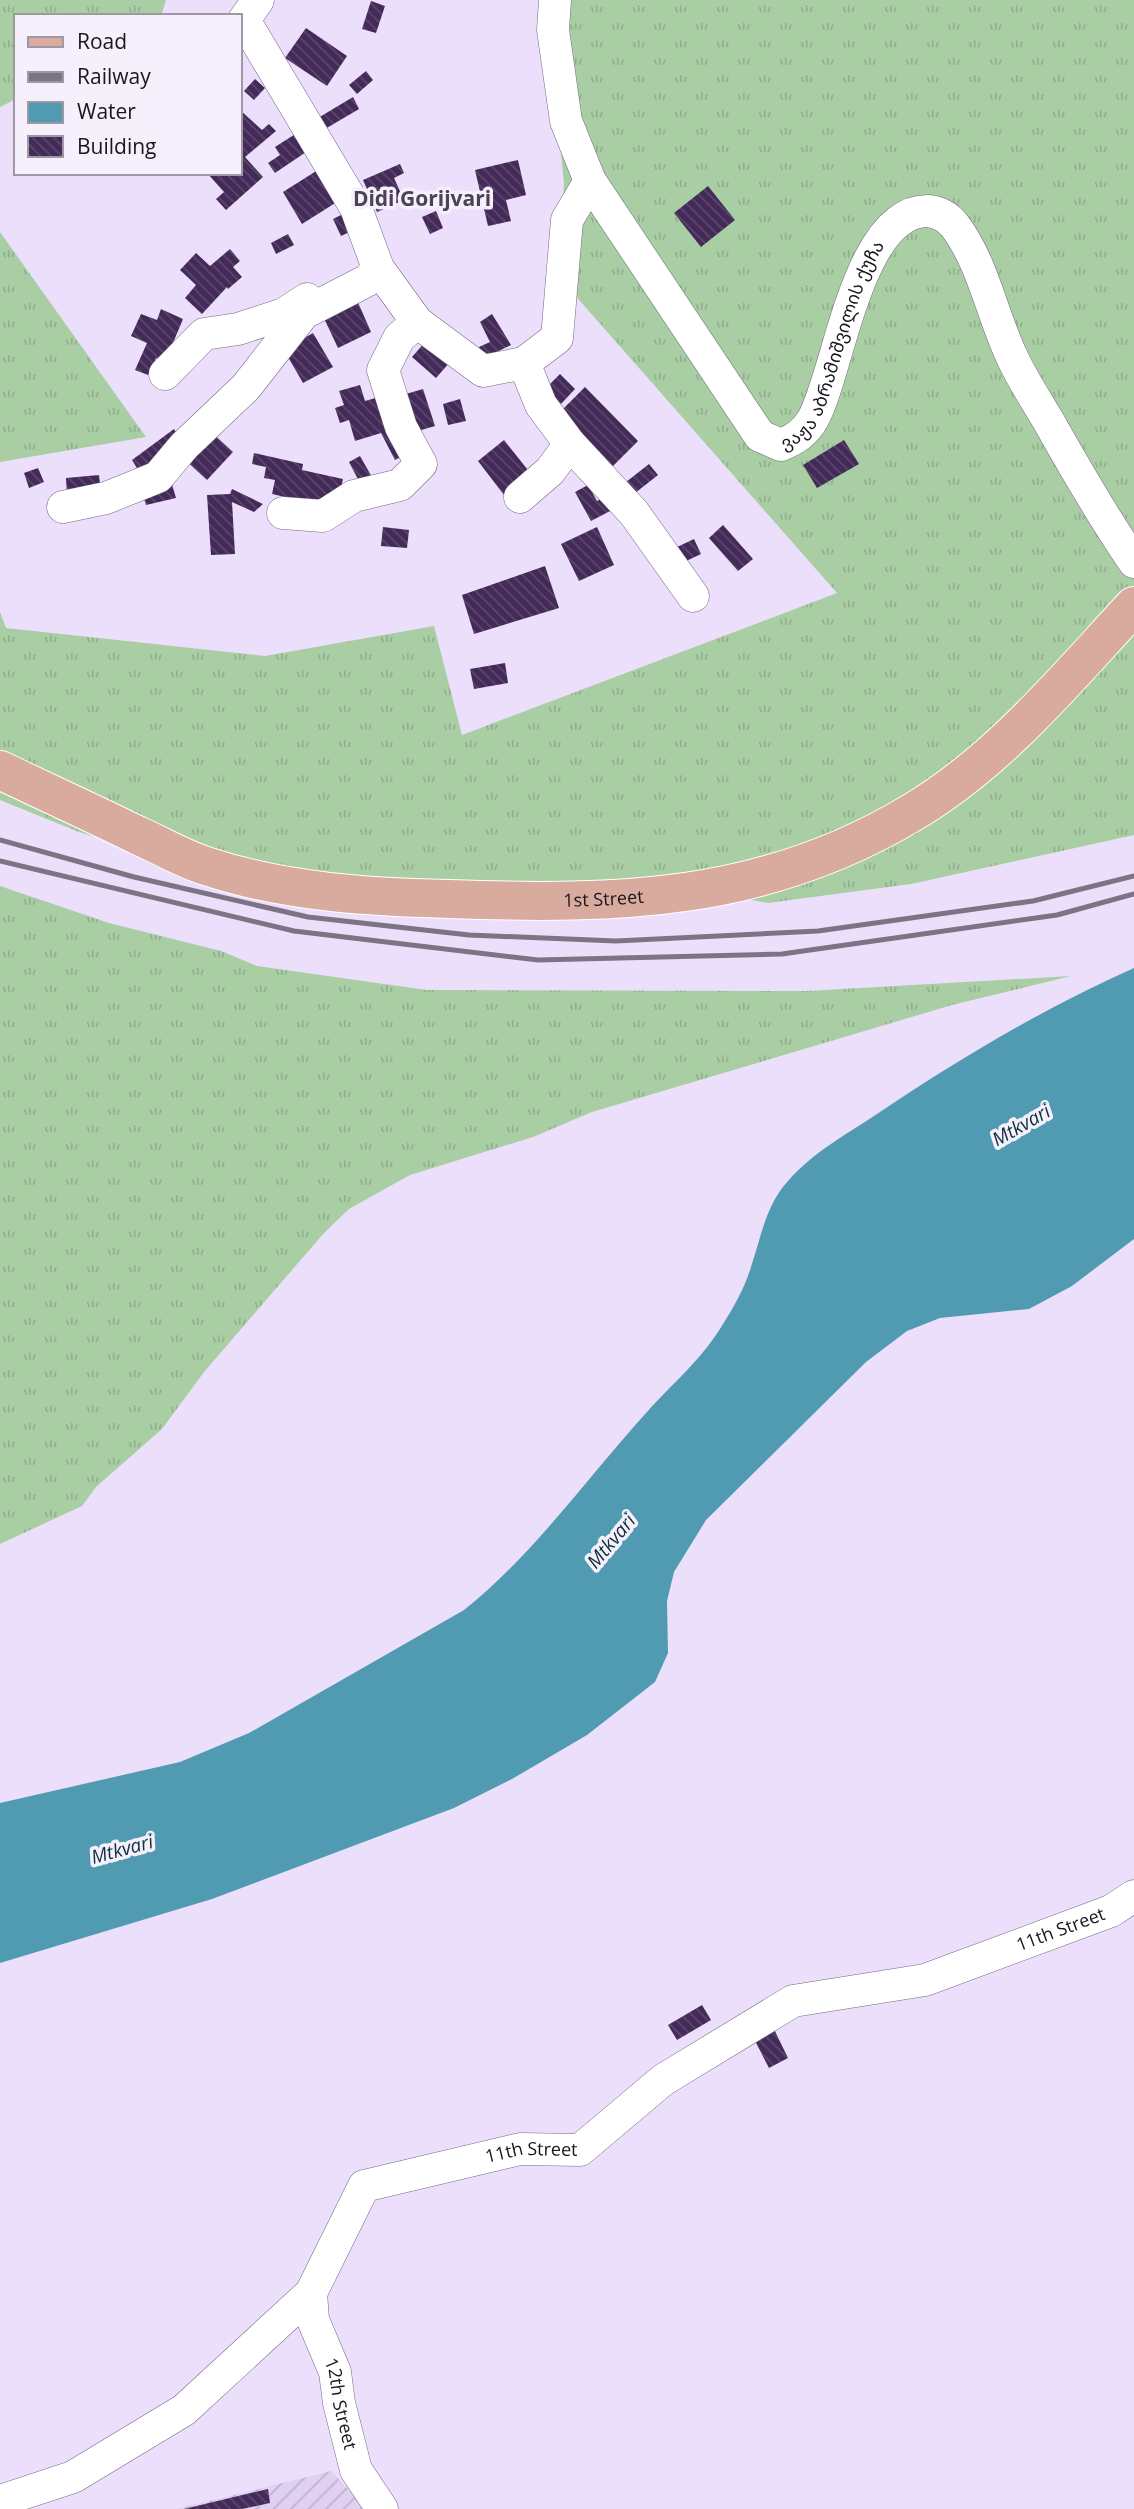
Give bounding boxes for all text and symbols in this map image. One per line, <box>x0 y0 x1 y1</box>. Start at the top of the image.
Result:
legend <box>14 14 242 175</box>
text: Road <box>77 27 127 55</box>
text: Railway <box>77 62 151 90</box>
text: Water <box>77 97 136 125</box>
text: Building <box>77 132 156 160</box>
district label: Didi Gorijvari <box>353 184 491 212</box>
street label: ვაჟა აბრამიშვილის ქუჩა <box>776 235 889 455</box>
street label: 1st Street <box>563 884 644 912</box>
water label: Mtkvari <box>987 1097 1056 1152</box>
water label: Mtkvari <box>581 1508 642 1574</box>
water label: Mtkvari <box>88 1828 157 1870</box>
street label: 11th Street <box>1013 1901 1108 1956</box>
street label: 11th Street <box>483 2136 578 2168</box>
street label: 12th Street <box>319 2354 363 2452</box>

